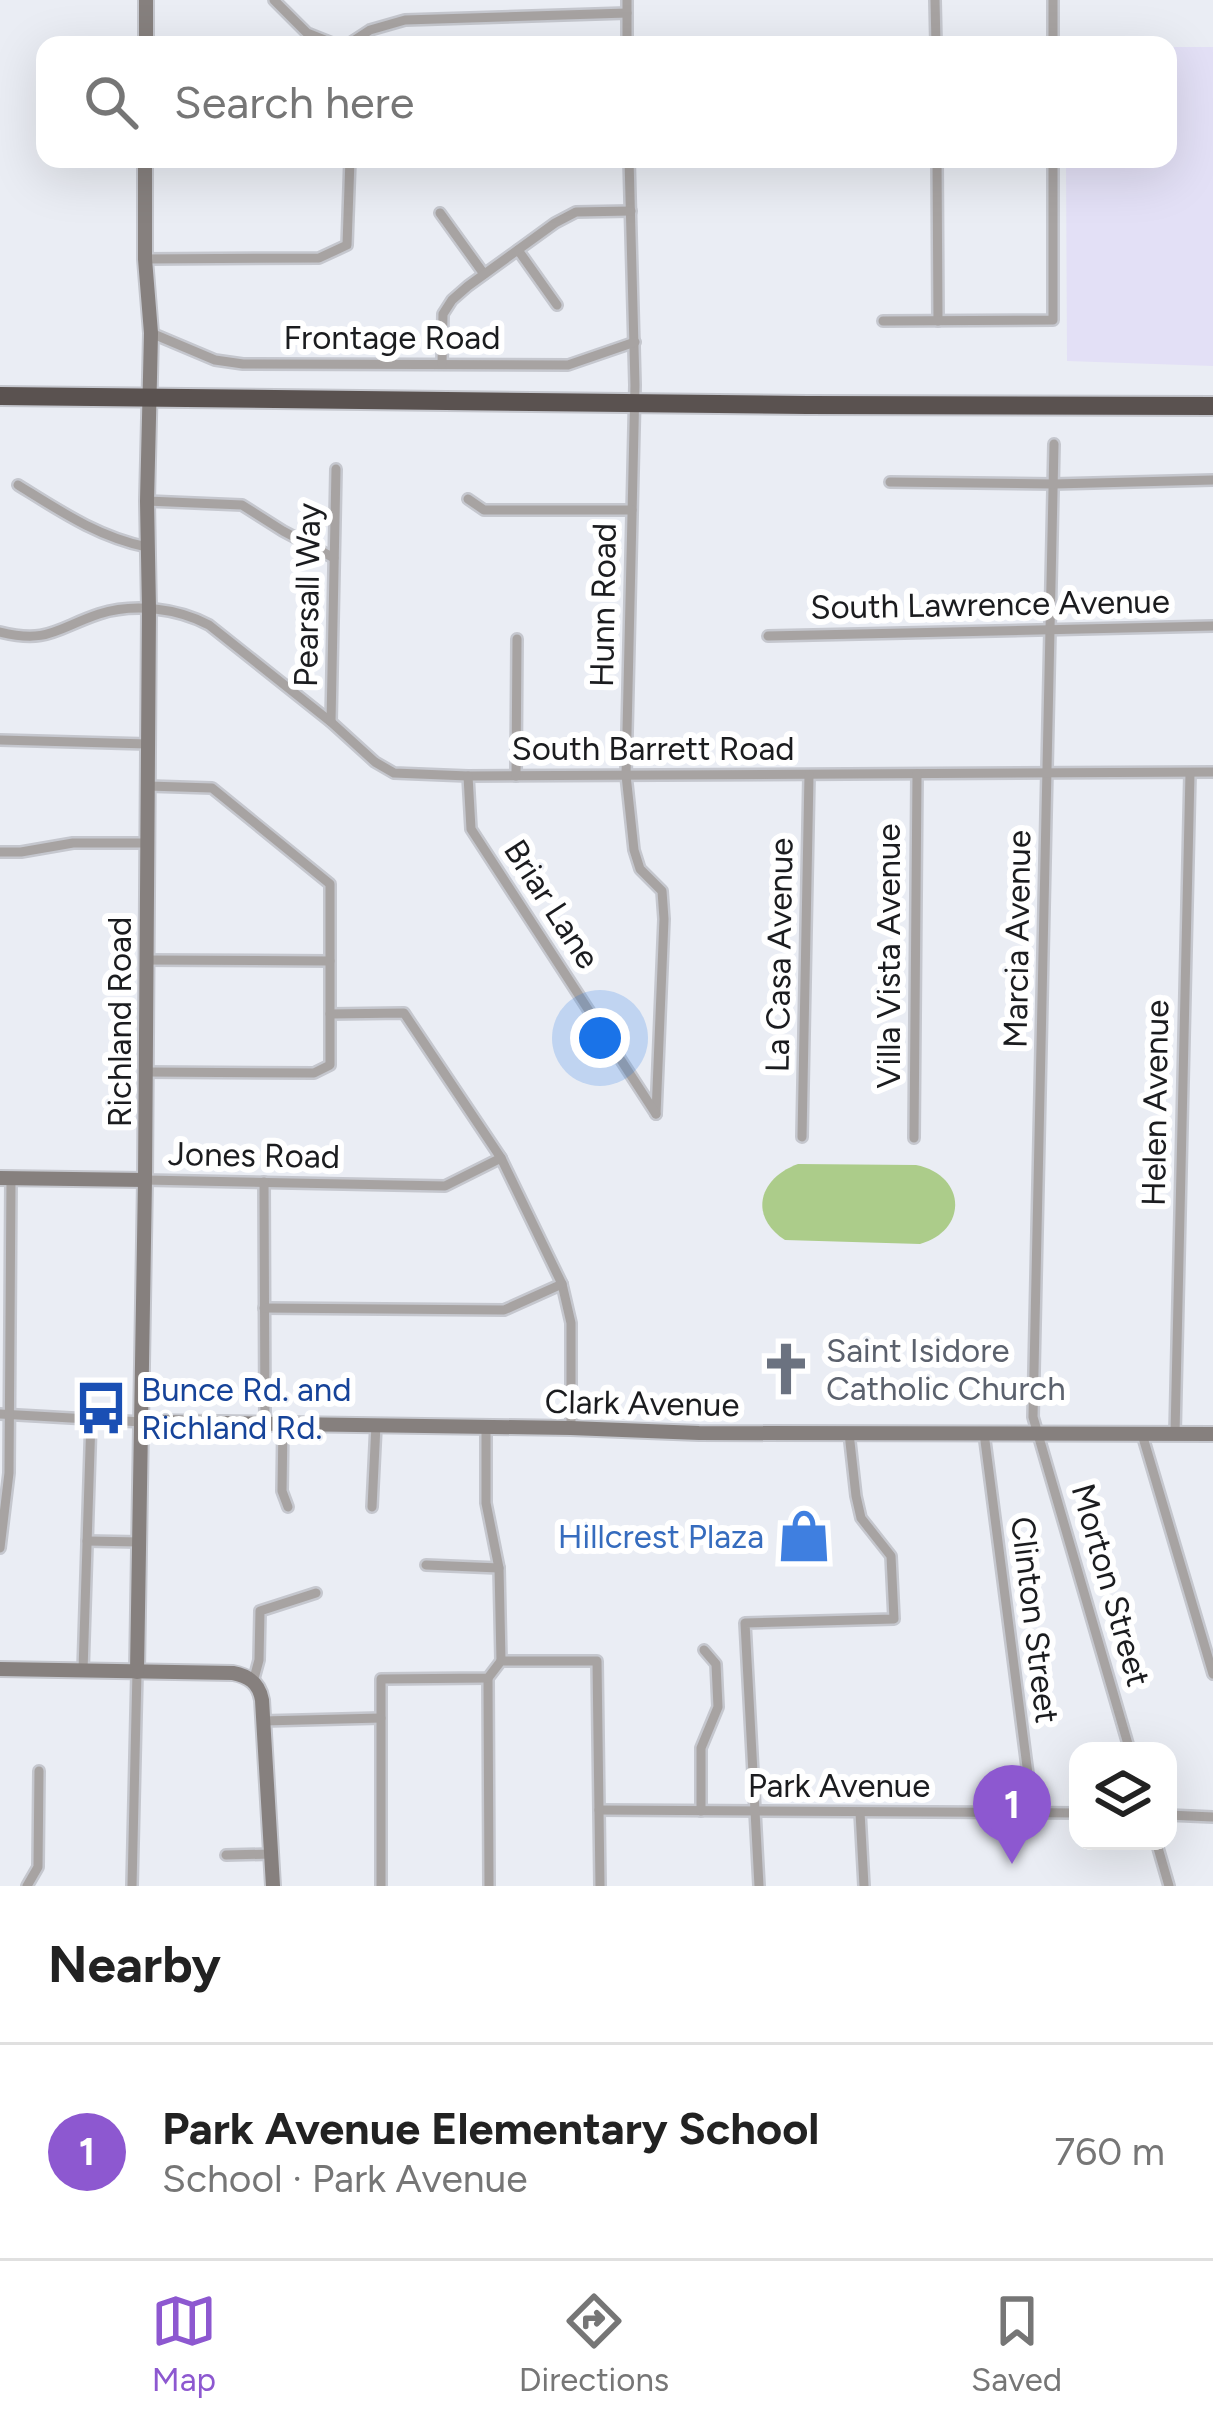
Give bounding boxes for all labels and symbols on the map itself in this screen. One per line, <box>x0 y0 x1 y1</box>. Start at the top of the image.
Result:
street label: Frontage Road <box>283 318 501 357</box>
street label: Pearsall Way <box>286 502 328 687</box>
street label: Hunn Road <box>582 523 624 687</box>
street label: South Lawrence Avenue <box>810 581 1170 627</box>
street label: South Barrett Road <box>511 729 795 768</box>
street label: Villa Vista Avenue <box>869 824 908 1088</box>
street label: Marcia Avenue <box>996 830 1038 1048</box>
street label: Briar Lane <box>496 832 608 976</box>
street label: La Casa Avenue <box>757 837 801 1073</box>
street label: Richland Road <box>100 917 139 1127</box>
street label: Helen Avenue <box>1134 1000 1176 1206</box>
your location <box>570 1008 630 1068</box>
street label: Jones Road <box>168 1134 340 1176</box>
place label: Saint Isidore Catholic Church <box>826 1331 1066 1408</box>
church icon: Saint Isidore Catholic Church <box>757 1340 815 1398</box>
place label: Bunce Rd. and Richland Rd. <box>141 1370 352 1447</box>
bus stop icon: Bunce Rd. and Richland Rd. <box>72 1379 130 1437</box>
street label: Clark Avenue <box>544 1382 740 1424</box>
street label: Morton Street <box>1063 1479 1159 1691</box>
shop icon: Hillcrest Plaza <box>775 1507 833 1565</box>
street label: Clinton Street <box>1003 1515 1067 1725</box>
place label: Hillcrest Plaza <box>558 1517 764 1556</box>
pin: 1 <box>973 1765 1051 1864</box>
street label: Park Avenue <box>748 1766 930 1805</box>

